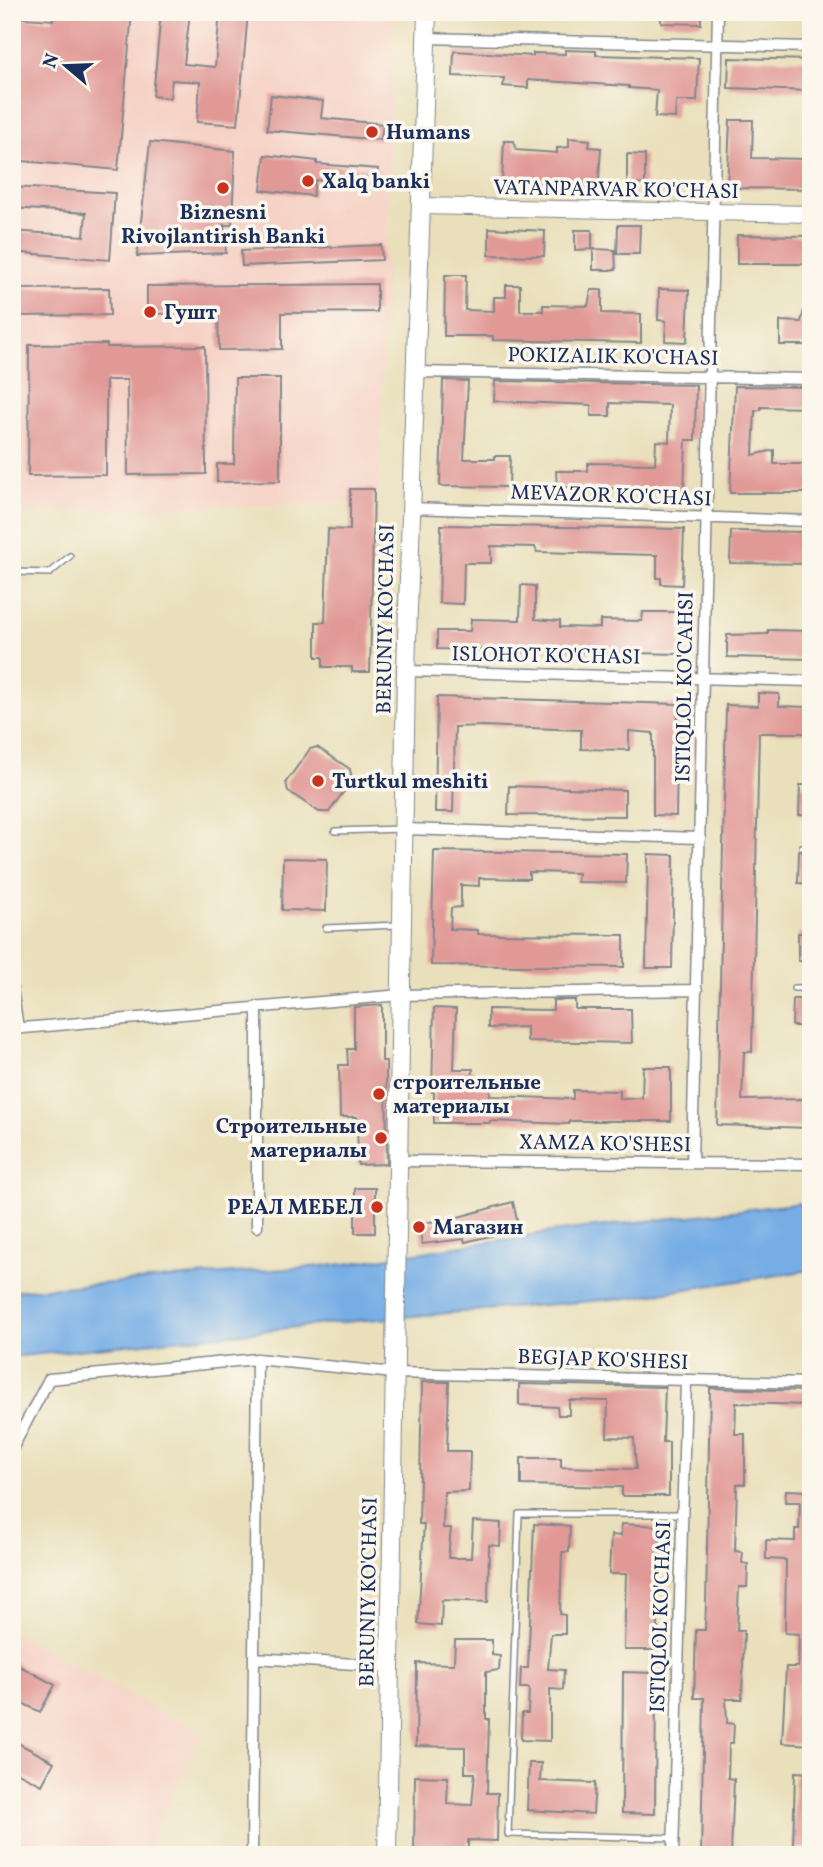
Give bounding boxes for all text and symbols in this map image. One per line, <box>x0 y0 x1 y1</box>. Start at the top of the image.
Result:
north arrow <box>32 32 102 102</box>
text: N <box>37 50 66 72</box>
place label: Humans <box>386 119 470 148</box>
marker: Humans <box>364 124 380 140</box>
place label: Xalq banki <box>322 168 430 197</box>
marker: Xalq banki <box>300 173 316 189</box>
street label: VATANPARVAR KO'CHASI <box>493 174 739 207</box>
marker: Biznesni Rivojlantirish Banki <box>215 180 231 196</box>
place label: Biznesni Rivojlantirish Banki <box>121 199 325 252</box>
place label: Гушт <box>164 299 218 328</box>
marker: Гушт <box>142 304 158 320</box>
street label: POKIZALIK KO'CHASI <box>507 341 719 374</box>
street label: MEVAZOR KO'CHASI <box>510 478 712 515</box>
street label: BERUNIY KO'CHASI <box>370 524 403 714</box>
street label: ISTIQLOL KO'CAHSI <box>669 591 702 783</box>
street label: ISLOHOT KO'CHASI <box>451 640 641 673</box>
place label: Turtkul meshiti <box>332 768 489 797</box>
marker: Turtkul meshiti <box>310 773 326 789</box>
place label: строительные материалы <box>393 1069 541 1122</box>
marker: строительные материалы <box>371 1086 387 1102</box>
place label: Строительные материалы <box>216 1113 367 1166</box>
street label: XAMZA KO'SHESI <box>518 1128 691 1161</box>
marker: Строительные материалы <box>373 1130 389 1146</box>
place label: РЕАЛ МЕБЕЛ <box>227 1194 363 1223</box>
marker: РЕАЛ МЕБЕЛ <box>369 1199 385 1215</box>
place label: Магазин <box>433 1214 523 1243</box>
marker: Магазин <box>411 1219 427 1235</box>
street label: BEGJAP KO'SHESI <box>517 1343 689 1378</box>
street label: BERUNIY KO'CHASI <box>353 1497 386 1687</box>
street label: ISTIQLOL KO'CHASI <box>644 1521 679 1713</box>

